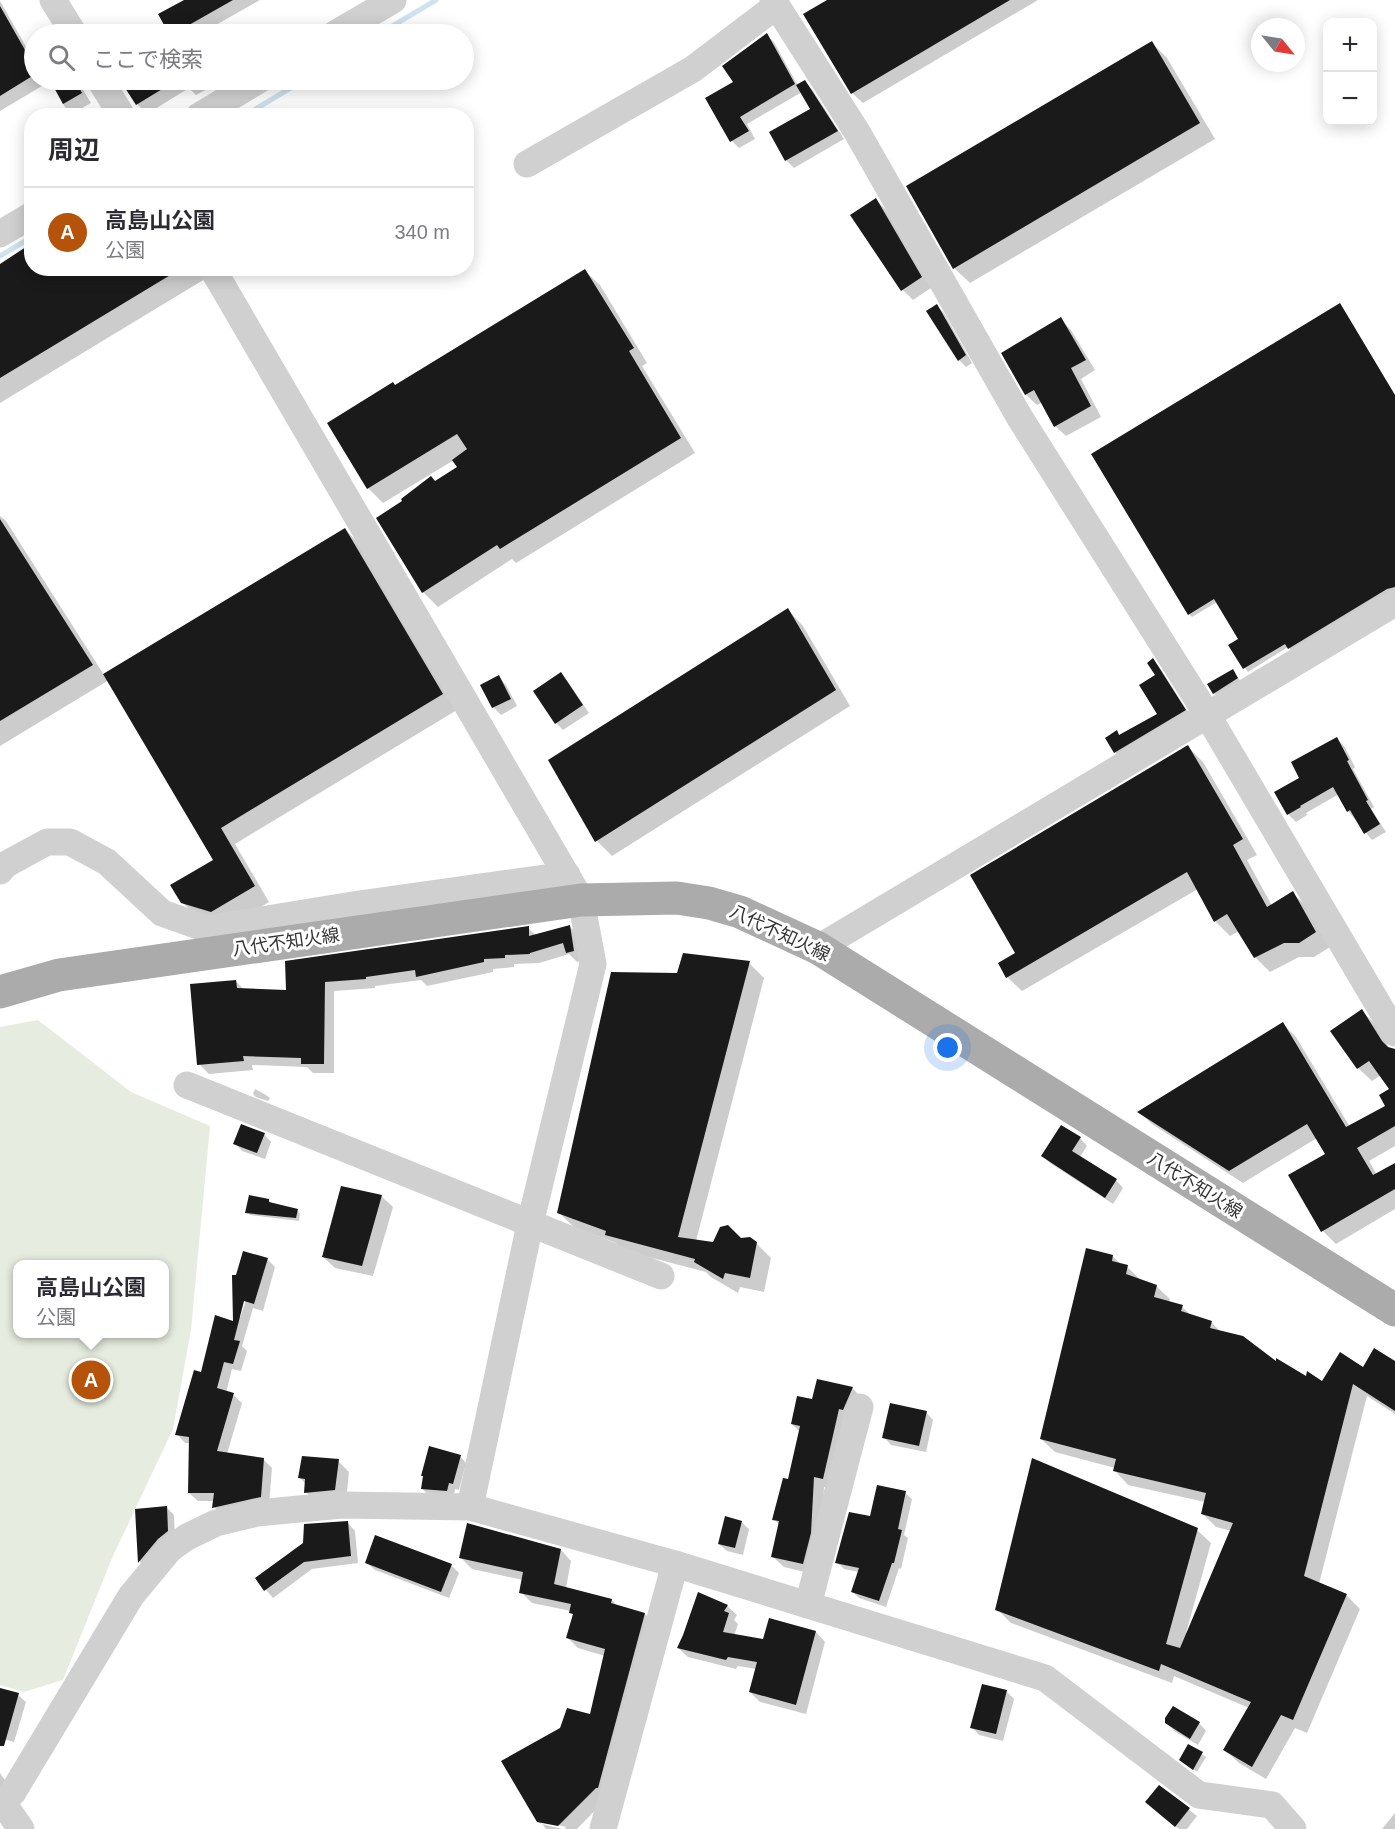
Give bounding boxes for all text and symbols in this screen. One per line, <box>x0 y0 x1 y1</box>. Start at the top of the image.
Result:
north arrow <box>1251 18 1305 72</box>
map controls <box>1323 18 1377 126</box>
button: + <box>1323 18 1377 72</box>
search box <box>24 24 474 90</box>
icon: search <box>45 41 78 74</box>
text: ここで検索 <box>93 47 203 72</box>
button: − <box>1323 72 1377 126</box>
text: 周辺 <box>48 135 100 165</box>
text: 高島山公園 <box>105 208 215 233</box>
text: A <box>60 221 75 243</box>
text: 340 m <box>394 221 450 243</box>
text: 公園 <box>105 239 145 261</box>
street label: 八代不知火線 <box>727 901 833 965</box>
street label: 八代不知火線 <box>231 925 341 959</box>
your location <box>933 1033 962 1062</box>
street label: 八代不知火線 <box>1144 1148 1246 1222</box>
popup <box>13 1260 169 1338</box>
text: 高島山公園 <box>36 1275 146 1300</box>
text: 公園 <box>36 1306 76 1328</box>
pin: A <box>72 1358 110 1402</box>

